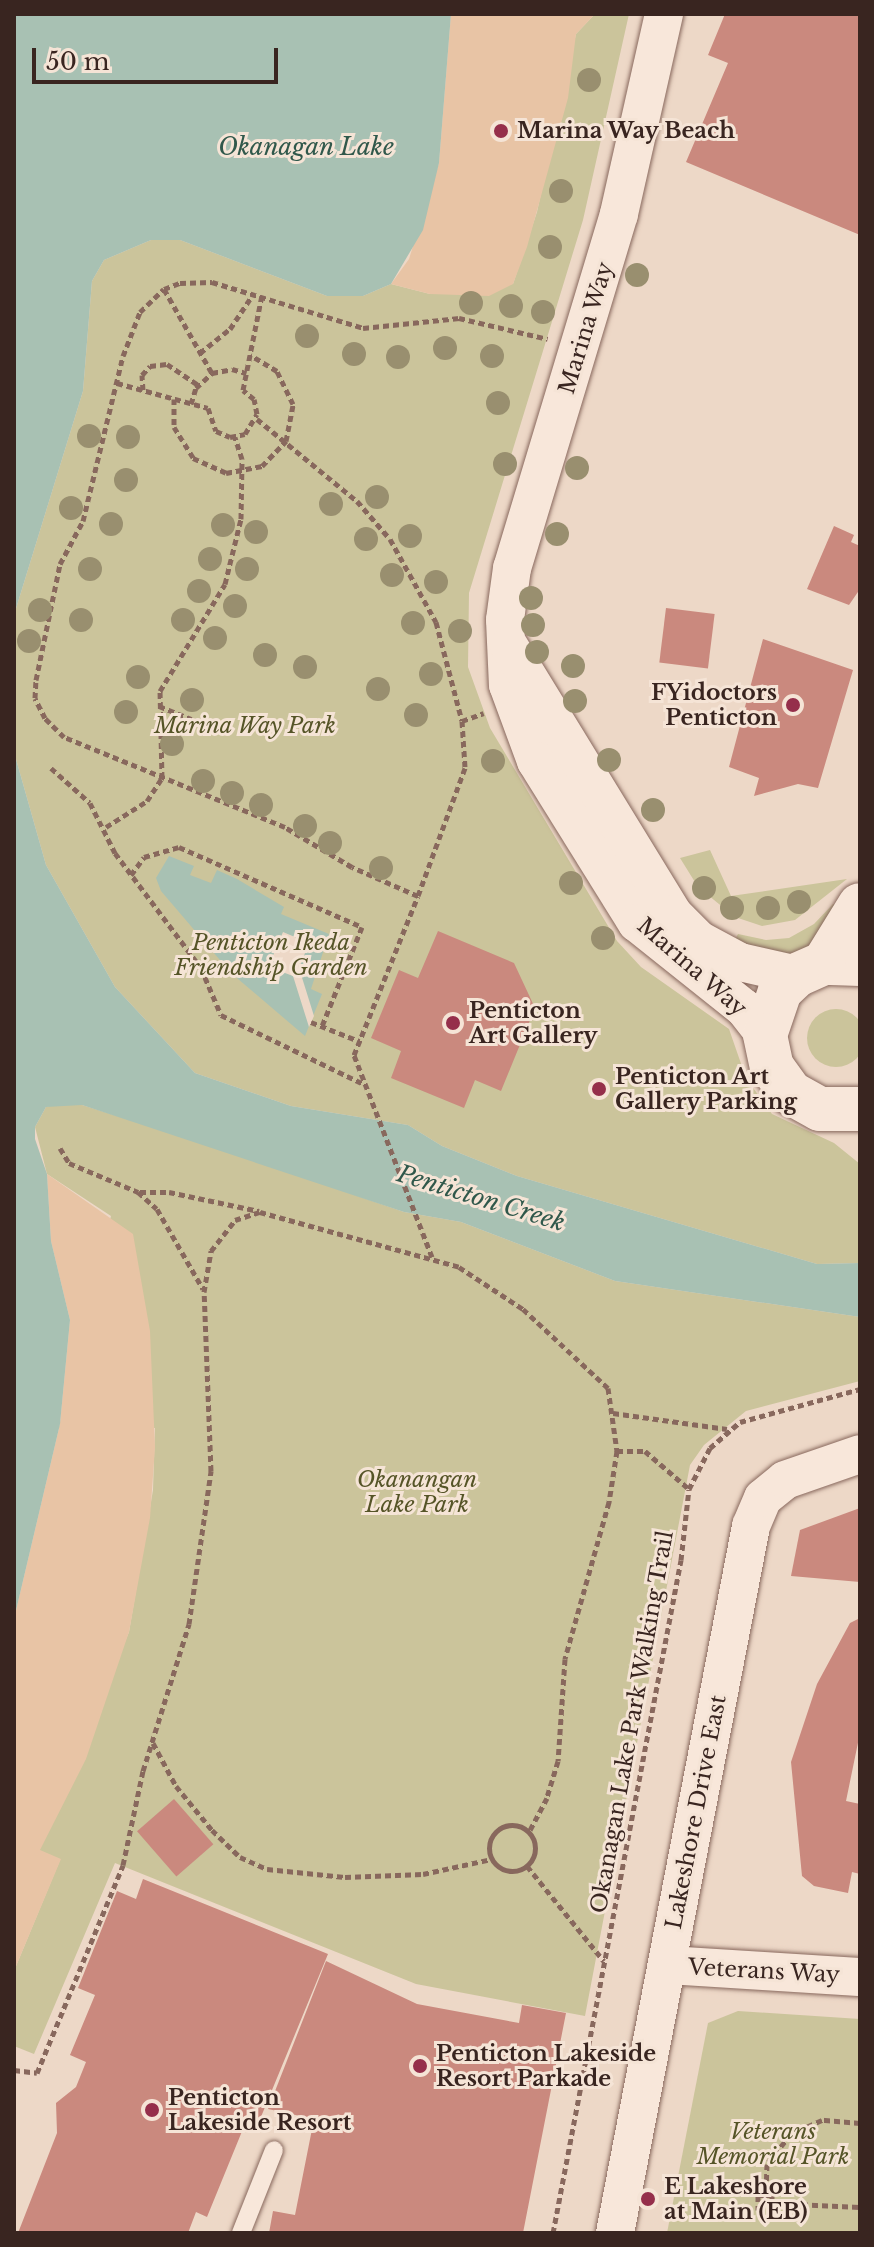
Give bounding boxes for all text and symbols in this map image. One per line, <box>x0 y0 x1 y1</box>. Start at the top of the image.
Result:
scale bar <box>36 32 282 82</box>
text: 50 m <box>46 47 109 76</box>
place label: Marina Way Beach <box>517 118 737 144</box>
marker: Marina Way Beach <box>492 122 510 140</box>
water label: Okanagan Lake <box>218 133 394 161</box>
street label: Marina Way <box>553 258 619 398</box>
place label: FYidoctors Penticton <box>651 679 777 730</box>
marker: FYidoctors Penticton <box>784 696 802 714</box>
park label: Marina Way Park <box>154 713 336 739</box>
street label: Marina Way <box>631 912 753 1022</box>
park label: Penticton Ikeda Friendship Garden <box>174 929 368 980</box>
place label: Penticton Art Gallery <box>469 997 598 1048</box>
marker: Penticton Art Gallery <box>444 1014 462 1032</box>
place label: Penticton Art Gallery Parking <box>615 1063 798 1114</box>
marker: Penticton Art Gallery Parking <box>590 1080 608 1098</box>
water label: Penticton Creek <box>393 1159 569 1237</box>
park label: Okanangan Lake Park <box>357 1466 477 1518</box>
street label: Okanagan Lake Park Walking Trail <box>585 1528 679 1916</box>
street label: Lakeshore Drive East <box>660 1693 732 1931</box>
street label: Veterans Way <box>687 1954 841 1988</box>
place label: Penticton Lakeside Resort Parkade <box>436 2040 656 2092</box>
marker: Penticton Lakeside Resort Parkade <box>411 2057 429 2075</box>
place label: Penticton Lakeside Resort <box>168 2084 351 2136</box>
marker: Penticton Lakeside Resort <box>143 2101 161 2119</box>
park label: Veterans Memorial Park <box>696 2118 850 2170</box>
place label: E Lakeshore at Main (EB) <box>664 2173 807 2224</box>
marker: E Lakeshore at Main (EB) <box>639 2190 657 2208</box>

